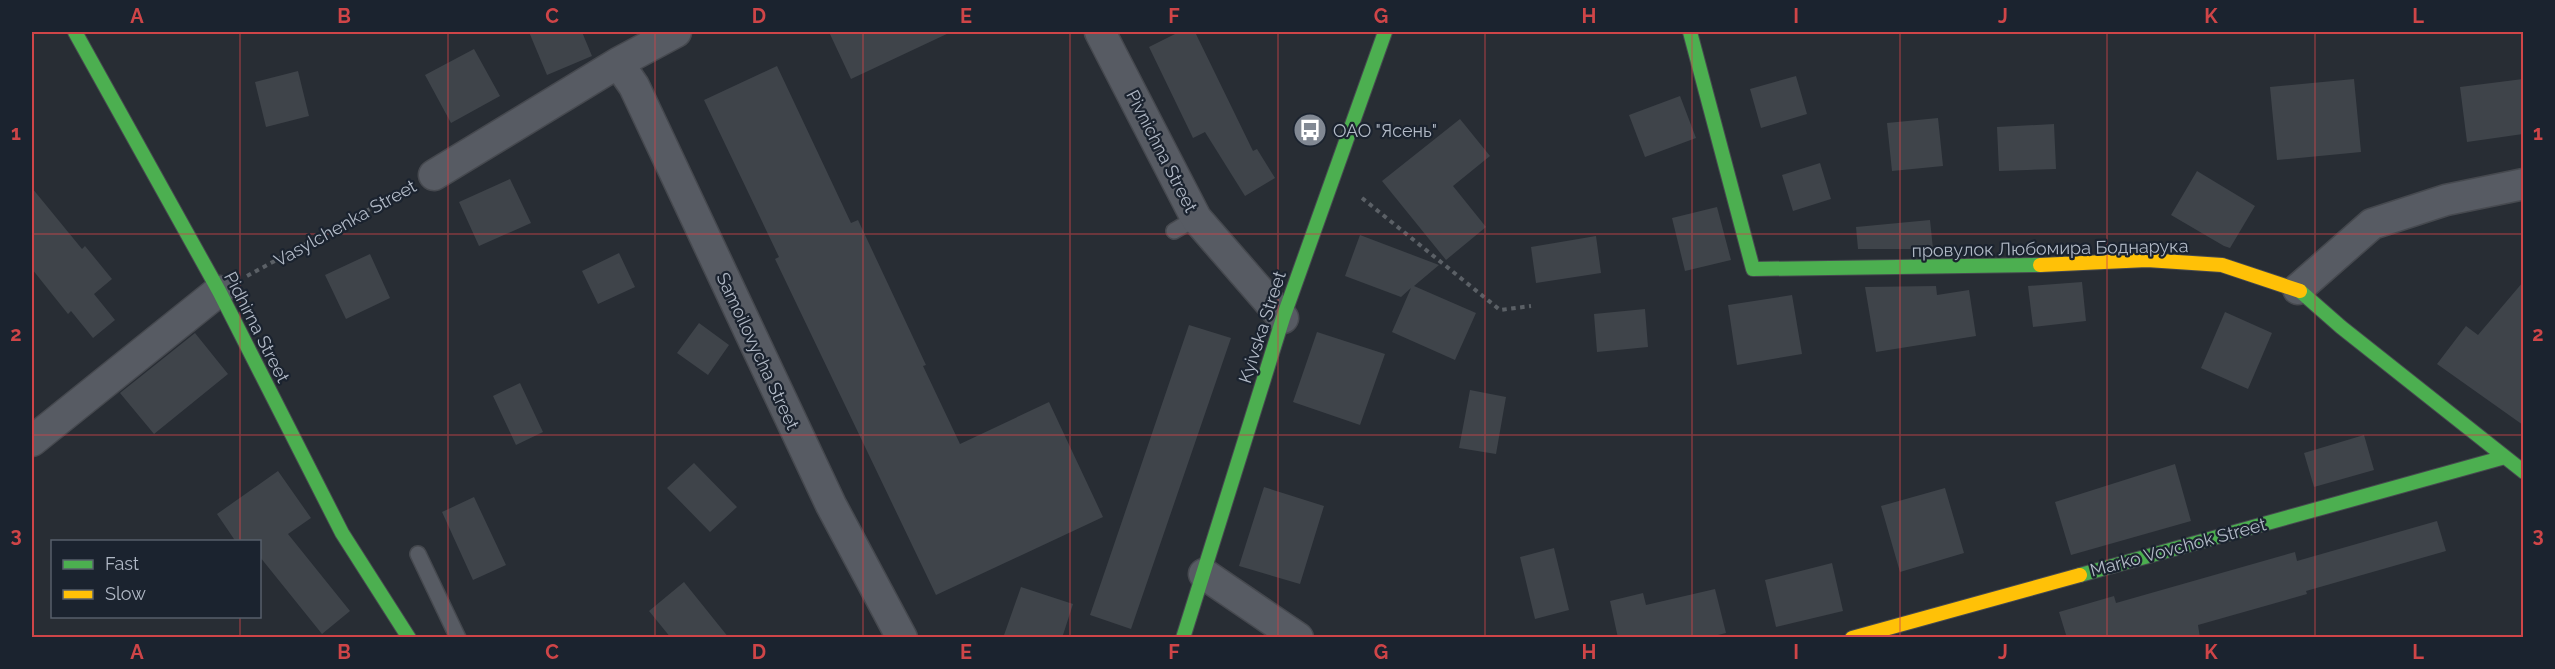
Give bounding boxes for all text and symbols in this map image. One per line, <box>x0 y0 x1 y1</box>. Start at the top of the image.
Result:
text: A <box>130 4 144 28</box>
text: B <box>337 4 351 28</box>
text: C <box>545 4 559 28</box>
text: D <box>752 4 766 28</box>
text: E <box>960 4 972 28</box>
text: F <box>1168 4 1180 28</box>
text: G <box>1374 4 1388 28</box>
text: H <box>1582 4 1596 28</box>
text: I <box>1793 4 1799 28</box>
text: J <box>1998 4 2008 28</box>
text: K <box>2204 4 2218 28</box>
text: L <box>2412 4 2424 28</box>
street label: Pivnichna Street <box>1122 86 1202 216</box>
bus stop icon: ОАО "Ясень" <box>1292 112 1328 148</box>
place label: ОАО "Ясень" <box>1333 120 1437 141</box>
text: 1 <box>11 121 21 145</box>
text: 1 <box>2533 121 2543 145</box>
street label: Vasylchenka Street <box>270 175 420 271</box>
street label: провулок Любомира Боднарука <box>1911 235 2189 261</box>
street label: Pidhirna Street <box>220 268 294 386</box>
street label: Kyivska Street <box>1234 268 1290 386</box>
street label: Samoilovycha Street <box>712 269 804 433</box>
text: 2 <box>10 322 22 346</box>
text: 2 <box>2532 322 2544 346</box>
street label: Marko Vovchok Street <box>2088 513 2268 581</box>
text: 3 <box>10 523 22 547</box>
text: 3 <box>2532 523 2544 547</box>
legend <box>51 540 261 618</box>
text: Fast <box>105 553 139 574</box>
text: Slow <box>105 583 146 604</box>
text: A <box>130 640 144 664</box>
text: B <box>337 640 351 664</box>
text: C <box>545 640 559 664</box>
text: D <box>752 640 766 664</box>
text: E <box>960 640 972 664</box>
text: F <box>1168 640 1180 664</box>
text: G <box>1374 640 1388 664</box>
text: H <box>1582 640 1596 664</box>
text: I <box>1793 640 1799 664</box>
text: J <box>1998 640 2008 664</box>
text: K <box>2204 640 2218 664</box>
text: L <box>2412 640 2424 664</box>

